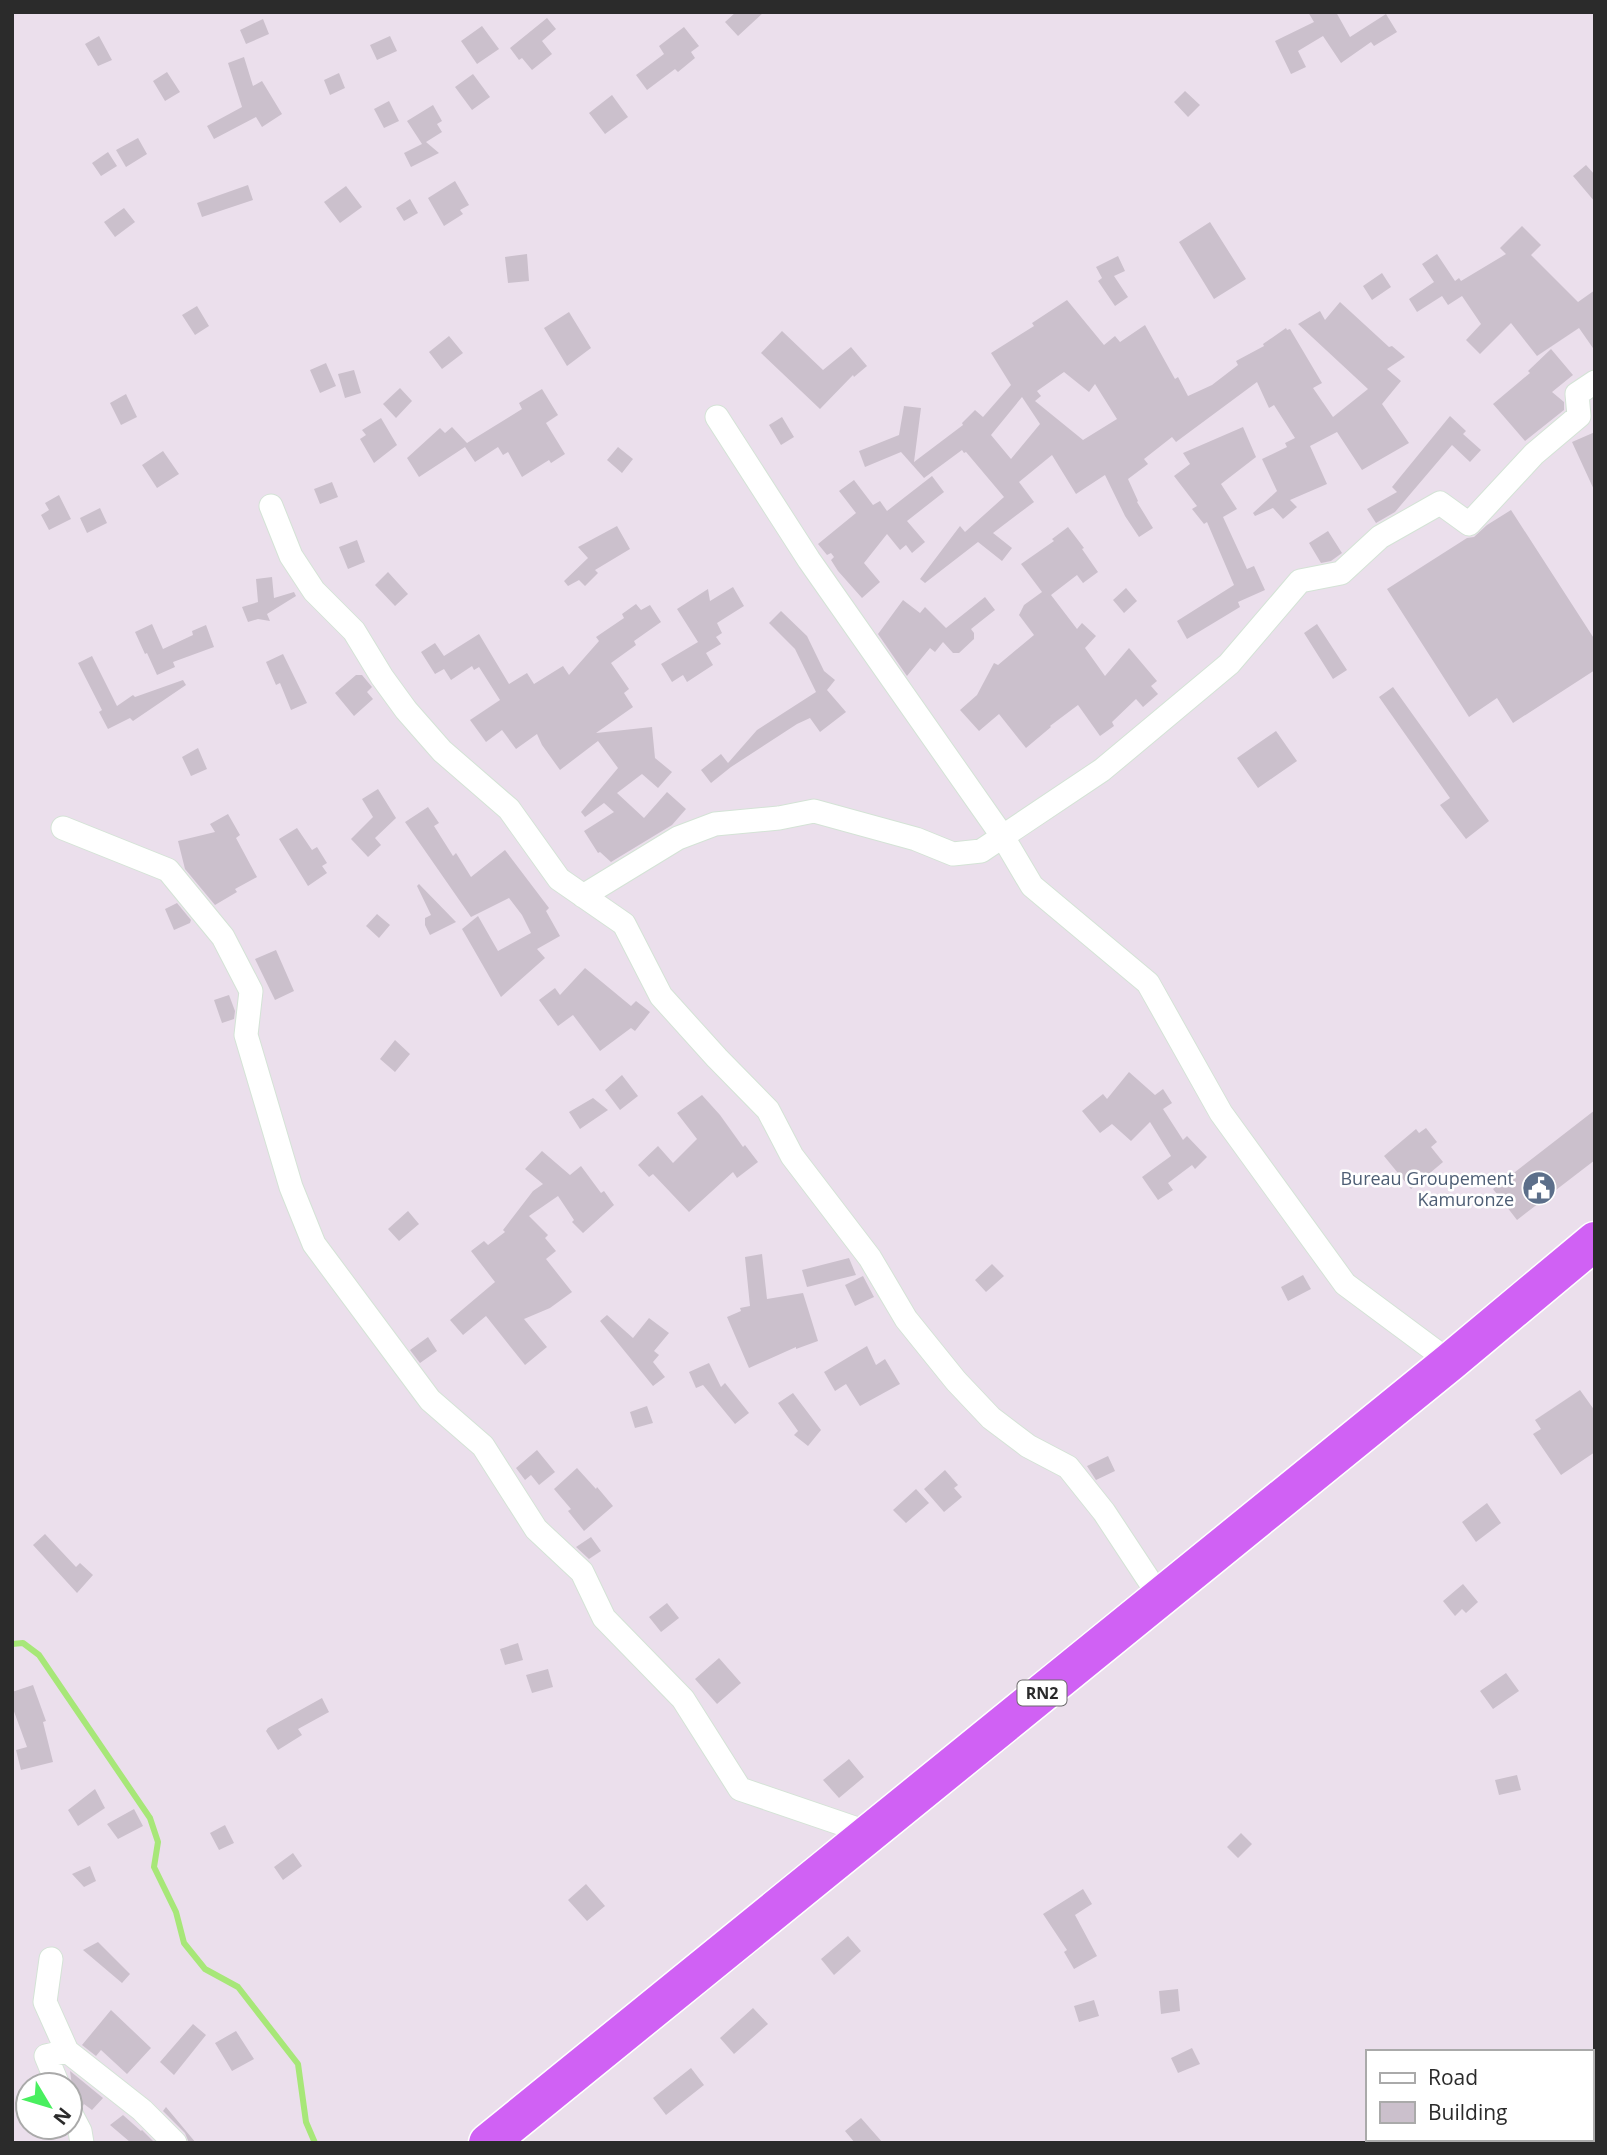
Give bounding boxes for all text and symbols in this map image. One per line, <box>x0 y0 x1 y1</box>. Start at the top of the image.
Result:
place label: Bureau Groupement Kamuronze <box>1340 1166 1514 1211</box>
public building icon: Bureau Groupement Kamuronze <box>1520 1169 1558 1207</box>
road number: RN2 <box>1018 1680 1066 1706</box>
legend <box>1366 2050 1593 2141</box>
text: Road <box>1428 2063 1478 2091</box>
north arrow <box>14 2071 84 2141</box>
text: Building <box>1428 2098 1507 2126</box>
text: N <box>47 2102 77 2131</box>

